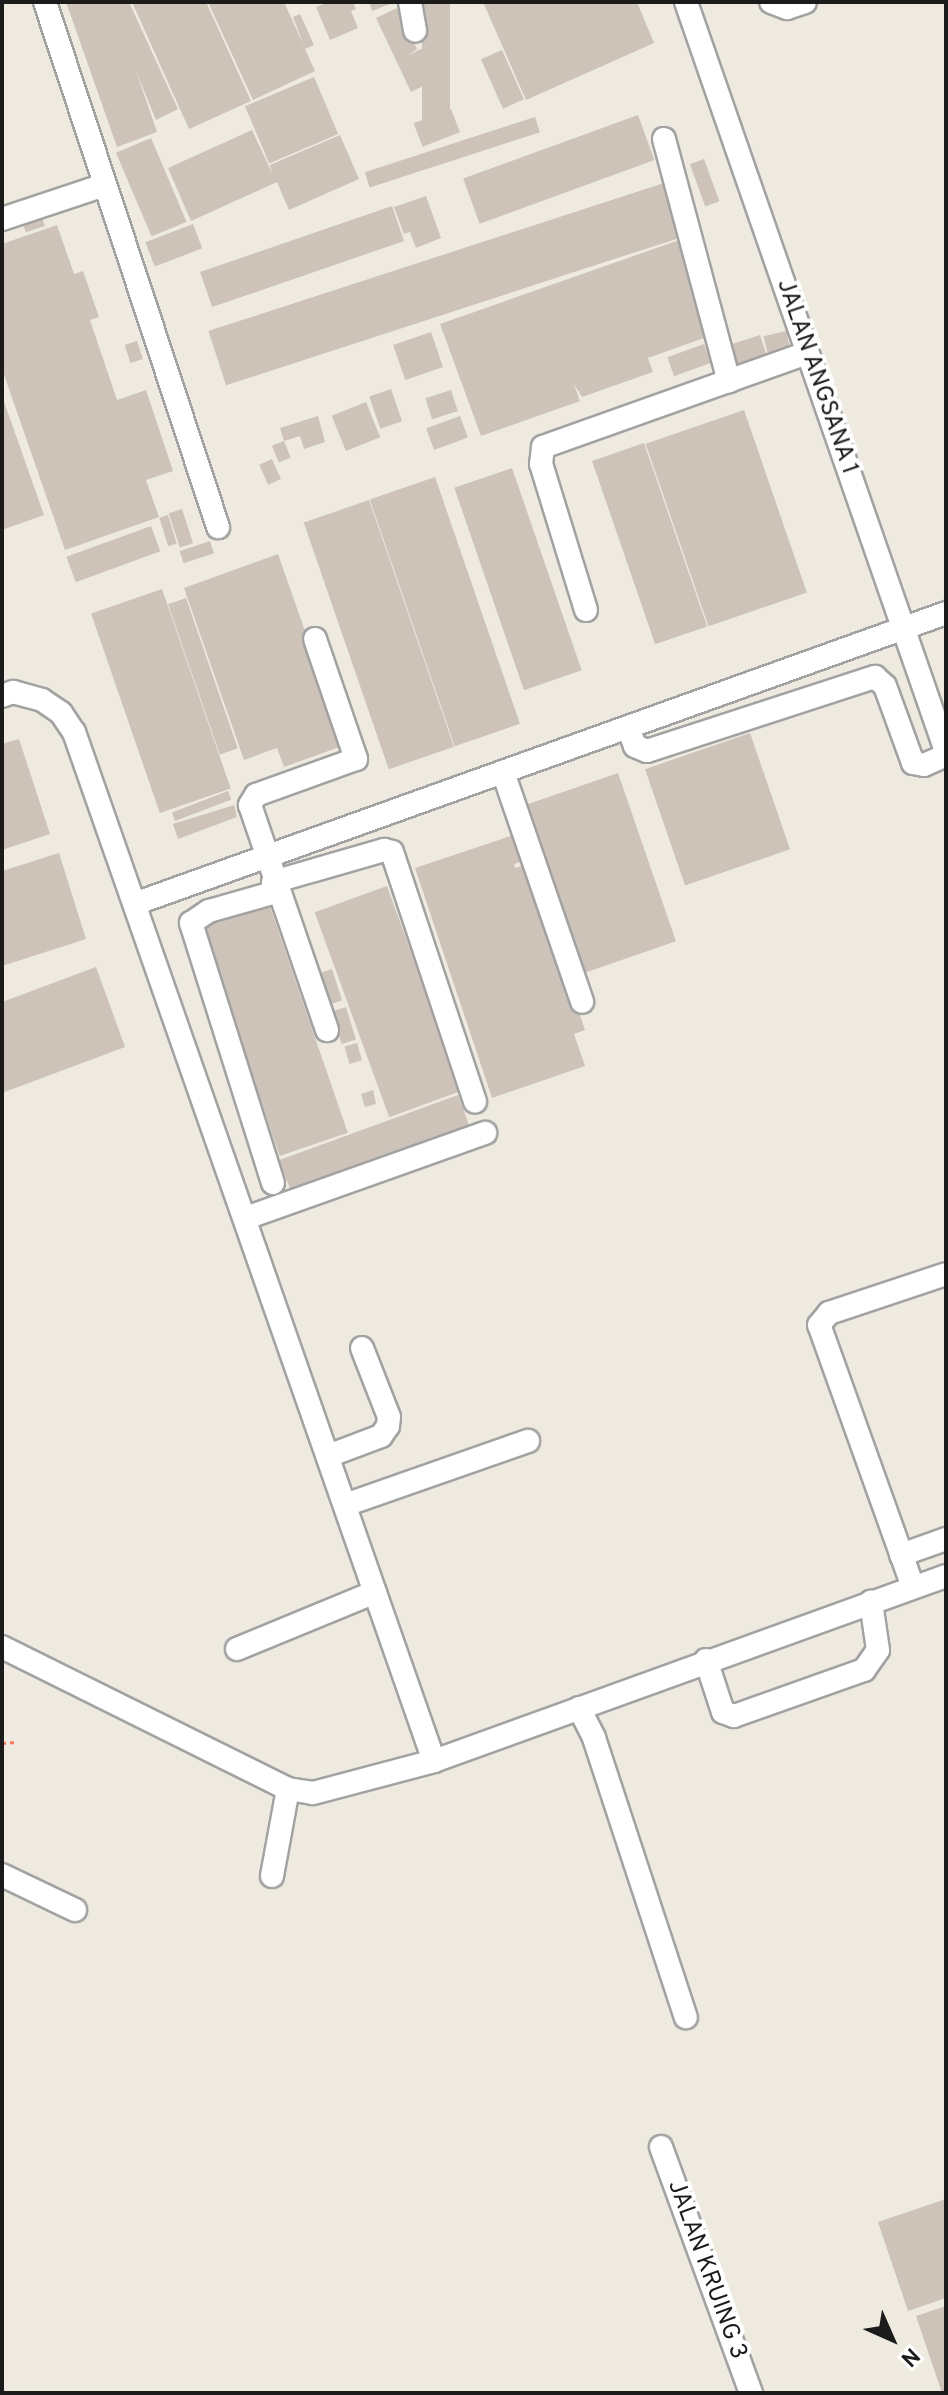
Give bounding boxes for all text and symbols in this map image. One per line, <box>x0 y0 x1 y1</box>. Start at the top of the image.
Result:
street label: JALAN ANGSANA 1 <box>769 275 863 479</box>
street label: JALAN KRUING 3 <box>660 2176 752 2364</box>
north arrow <box>852 2299 932 2379</box>
text: N <box>894 2341 924 2371</box>

